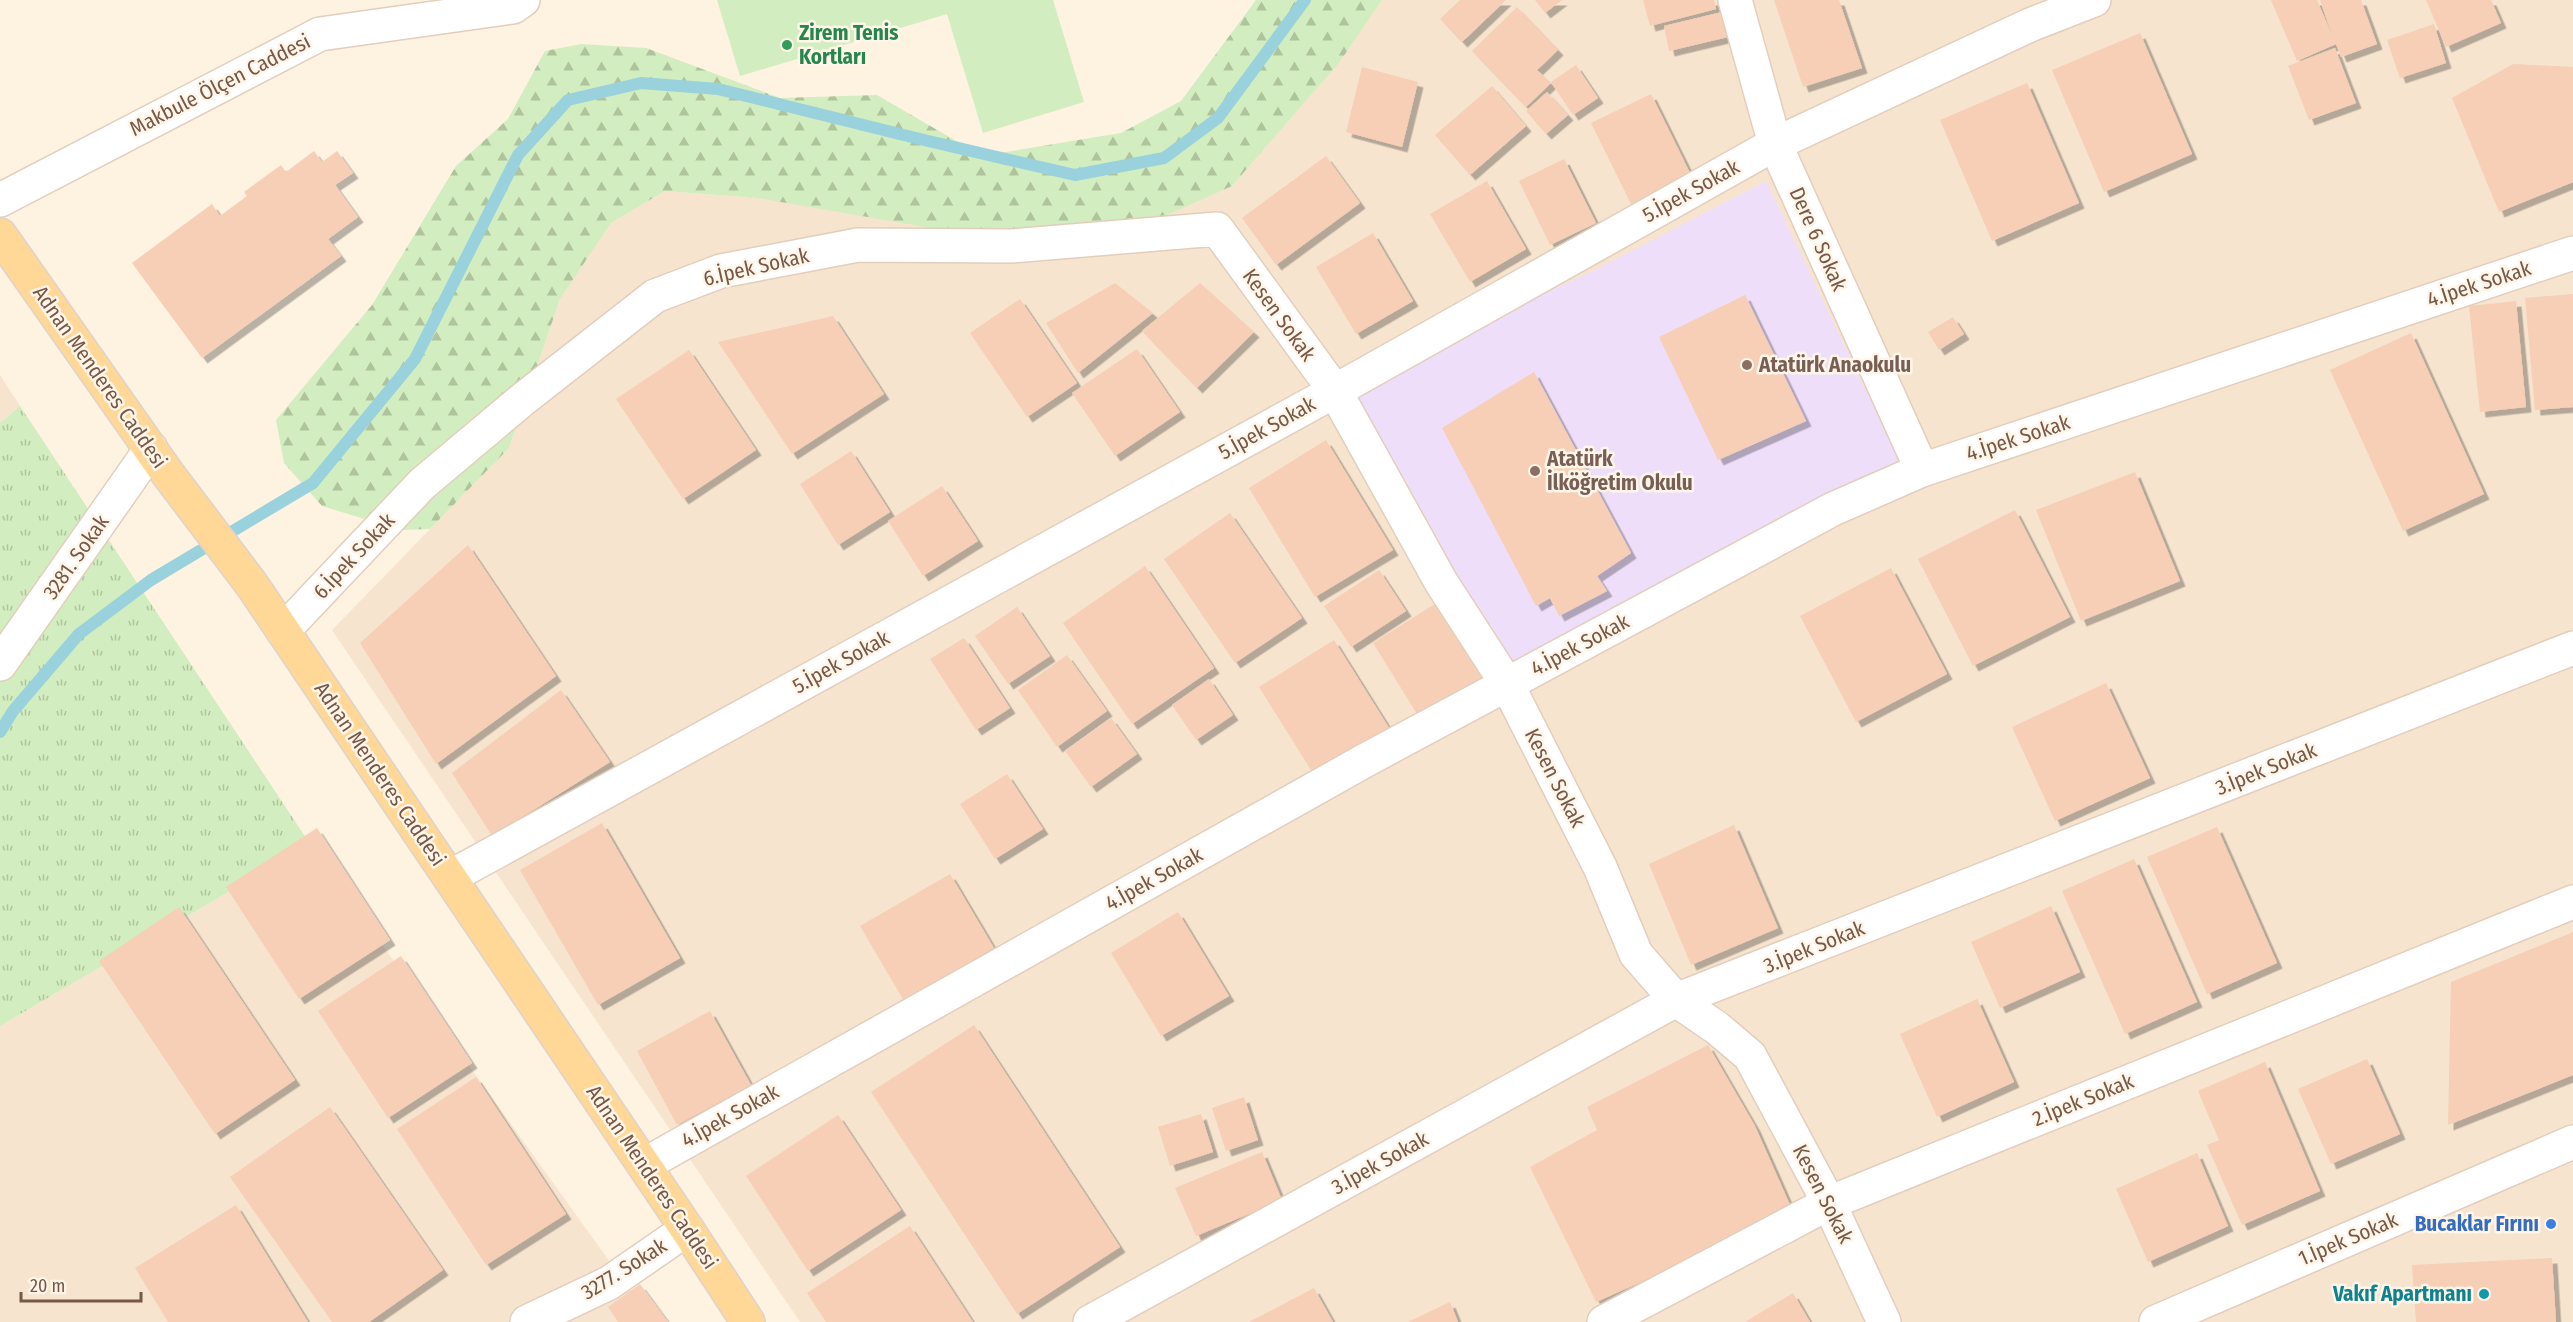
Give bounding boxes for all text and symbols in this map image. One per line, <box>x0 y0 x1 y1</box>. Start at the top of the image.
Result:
place label: Zirem Tenis Kortları <box>799 20 898 70</box>
street label: Makbule Ölçen Caddesi <box>125 28 315 142</box>
marker: Zirem Tenis Kortları <box>780 38 794 52</box>
street label: 5.İpek Sokak <box>1638 154 1744 228</box>
street label: Dere 6 Sokak <box>1784 183 1853 295</box>
street label: 6.İpek Sokak <box>701 242 812 292</box>
street label: 4.İpek Sokak <box>2424 255 2534 313</box>
street label: Kesen Sokak <box>1237 264 1321 366</box>
street label: Adnan Menderes Caddesi <box>27 281 173 473</box>
place label: Atatürk Anaokulu <box>1758 352 1911 378</box>
marker: Atatürk Anaokulu <box>1740 358 1754 372</box>
street label: 5.İpek Sokak <box>1214 391 1320 465</box>
street label: 4.İpek Sokak <box>1963 409 2073 467</box>
place label: Atatürk İlköğretim Okulu <box>1546 446 1693 496</box>
marker: Atatürk İlköğretim Okulu <box>1528 464 1542 478</box>
street label: 6.İpek Sokak <box>308 508 400 604</box>
street label: 3281. Sokak <box>37 510 115 604</box>
street label: 4.İpek Sokak <box>1526 608 1634 682</box>
street label: 5.İpek Sokak <box>788 625 894 699</box>
street label: Adnan Menderes Caddesi <box>309 677 451 871</box>
street label: Kesen Sokak <box>1519 724 1591 832</box>
street label: 3.İpek Sokak <box>2212 737 2321 801</box>
street label: 4.İpek Sokak <box>1101 841 1207 916</box>
street label: 3.İpek Sokak <box>1760 915 1869 979</box>
street label: 2.İpek Sokak <box>2029 1068 2137 1132</box>
street label: 4.İpek Sokak <box>677 1078 783 1153</box>
street label: Adnan Menderes Caddesi <box>581 1080 723 1274</box>
street label: 3.İpek Sokak <box>1327 1126 1433 1200</box>
street label: Kesen Sokak <box>1787 1140 1859 1248</box>
street label: 1.İpek Sokak <box>2294 1206 2402 1272</box>
place label: Bucaklar Fırını <box>2415 1211 2539 1237</box>
marker: Bucaklar Fırını <box>2544 1217 2558 1231</box>
street label: 3277. Sokak <box>576 1232 672 1305</box>
scale bar <box>21 1265 141 1303</box>
text: 20 m <box>30 1275 65 1297</box>
place label: Vakıf Apartmanı <box>2332 1281 2472 1307</box>
marker: Vakıf Apartmanı <box>2477 1287 2491 1301</box>

